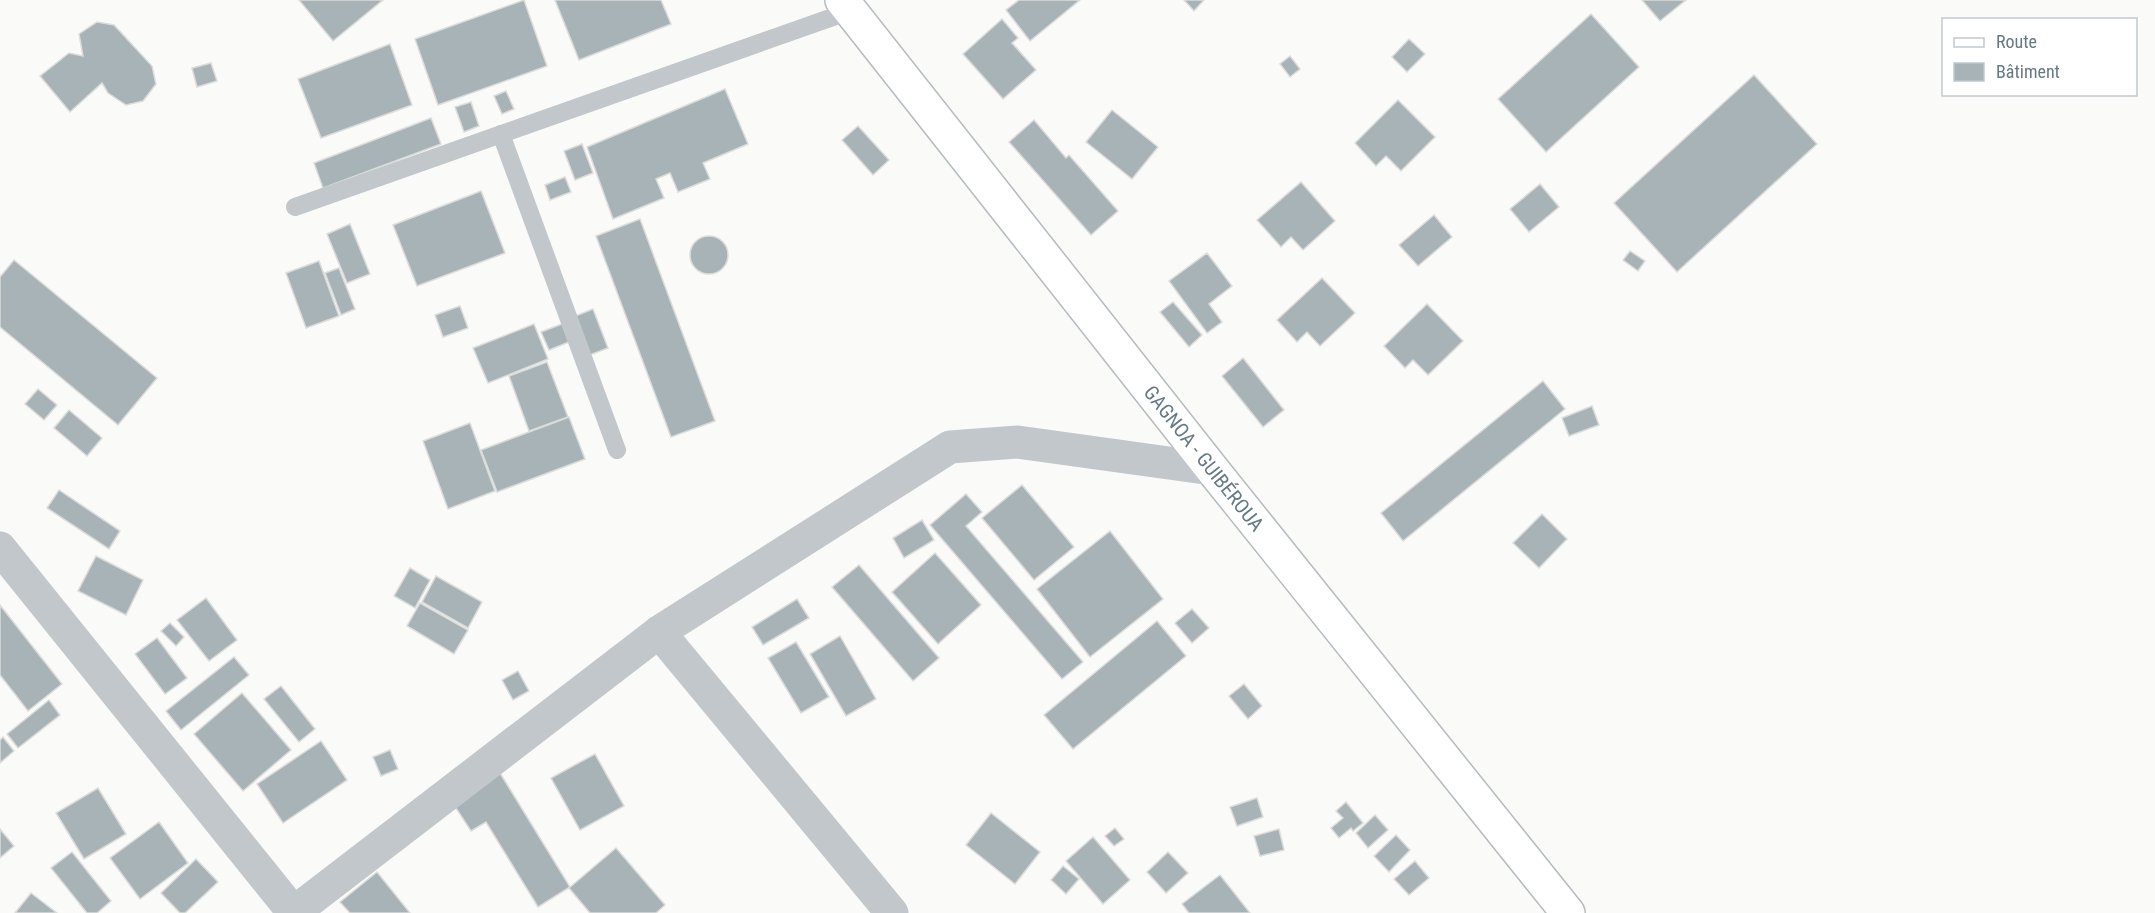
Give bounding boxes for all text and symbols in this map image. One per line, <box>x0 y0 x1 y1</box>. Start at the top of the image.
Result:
legend <box>1942 18 2137 96</box>
text: Route <box>1996 31 2037 52</box>
text: Bâtiment <box>1996 61 2060 82</box>
street label: GAGNOA - GUIBÉROUA <box>1139 381 1269 536</box>

